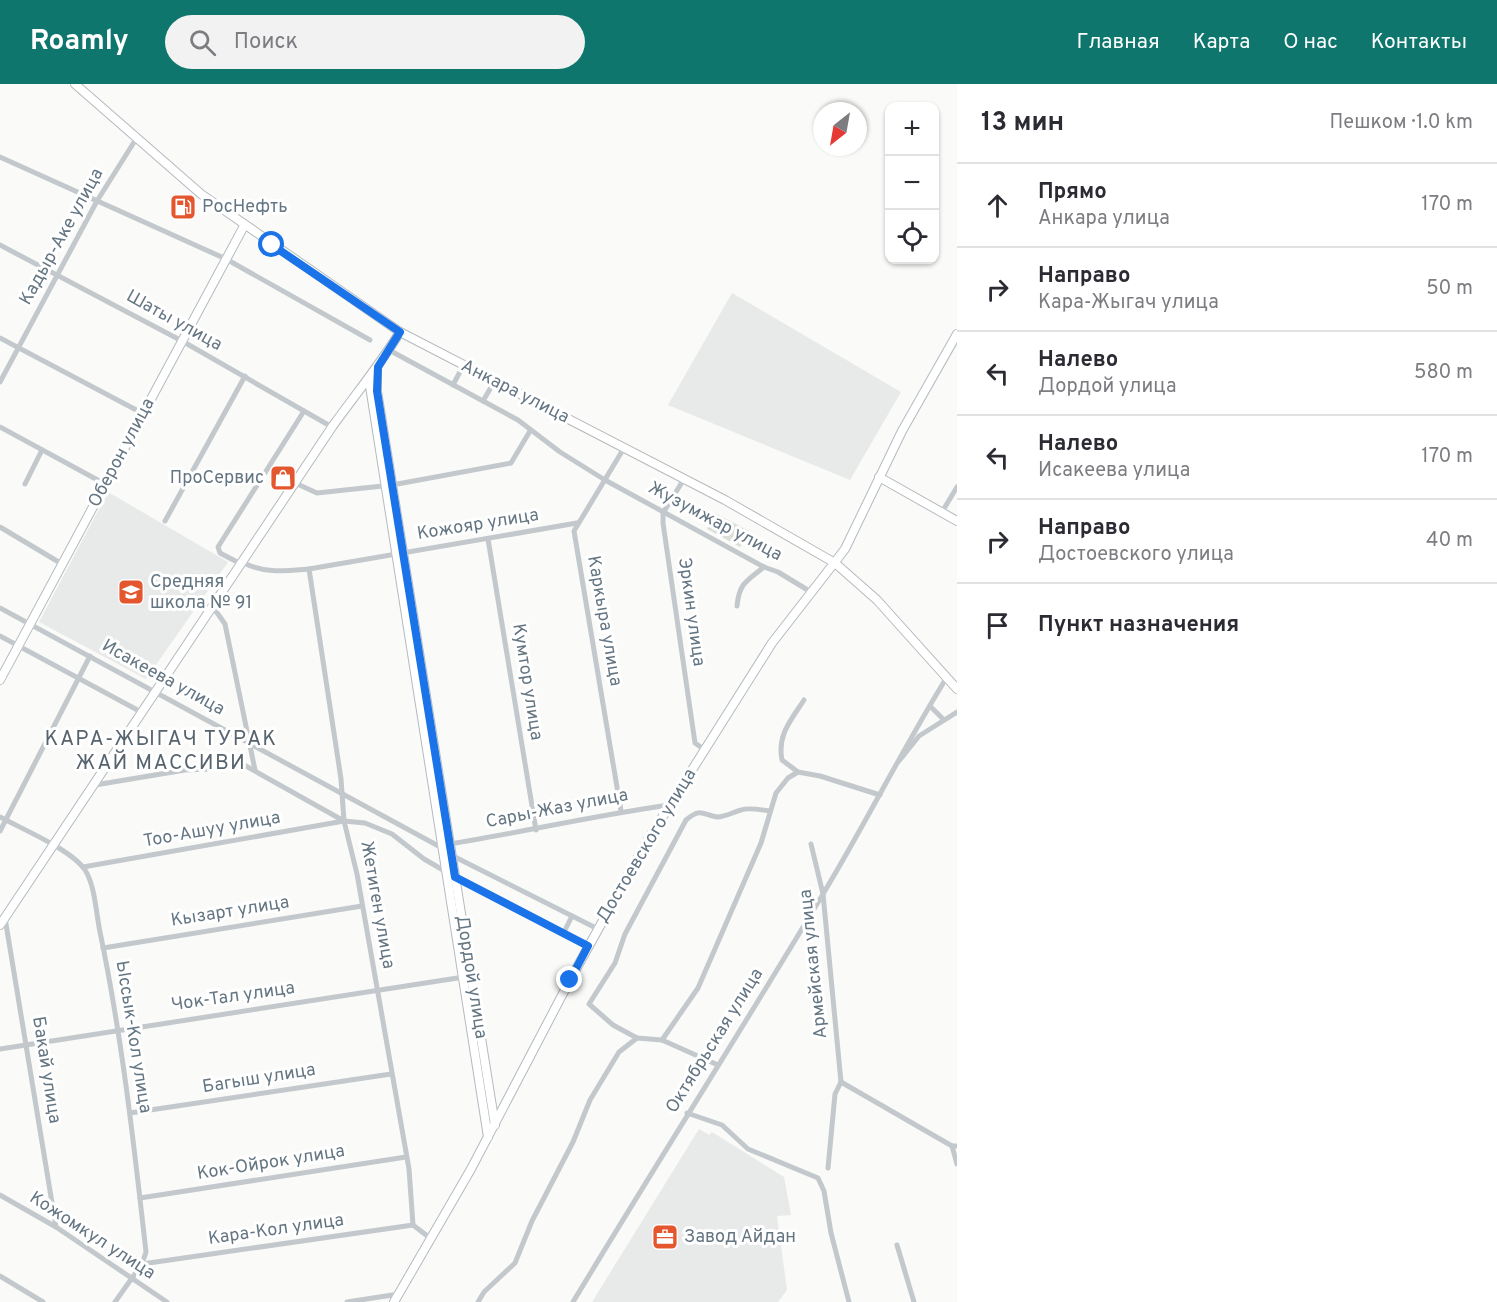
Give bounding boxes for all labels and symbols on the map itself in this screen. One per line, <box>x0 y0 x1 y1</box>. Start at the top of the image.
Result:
north arrow <box>813 102 867 156</box>
street label: Кадыр-Аке улица <box>15 165 109 309</box>
fuel station icon: РосНефть <box>168 192 198 222</box>
place label: РосНефть <box>202 196 288 219</box>
route start <box>258 231 284 257</box>
street label: Шаты улица <box>122 285 226 357</box>
street label: Анкара улица <box>457 355 573 429</box>
street label: Оберон улица <box>84 394 160 512</box>
shop icon: ПроСервис <box>268 463 298 493</box>
place label: ПроСервис <box>170 467 264 490</box>
street label: Жузумжар улица <box>644 477 786 567</box>
street label: Кожояр улица <box>416 504 540 546</box>
street label: Каркыра улица <box>581 554 627 688</box>
street label: Эркин улица <box>672 556 710 668</box>
place label: Средняя школа № 91 <box>150 571 252 615</box>
school or university icon: Средняя школа № 91 <box>116 577 146 607</box>
street label: Кумтор улица <box>506 622 548 742</box>
street label: Исакеева улица <box>98 635 228 721</box>
district label: КАРА-ЖЫГАЧ ТУРАК ЖАЙ МАССИВИ <box>44 726 278 777</box>
street label: Достоевского улица <box>592 765 702 927</box>
street label: Сары-Жаз улица <box>484 784 630 834</box>
street label: Тоо-Ашуу улица <box>142 807 282 853</box>
street label: Жетиген улица <box>354 839 400 971</box>
street label: Армейская улица <box>795 888 833 1040</box>
street label: Кызарт улица <box>169 891 291 933</box>
street label: Дордой улица <box>450 914 492 1040</box>
street label: Ыссык-Кол улица <box>110 959 156 1115</box>
street label: Октябрьская улица <box>661 964 769 1118</box>
route end <box>556 966 582 992</box>
street label: Чок-Тал улица <box>170 977 296 1017</box>
street label: Бакай улица <box>26 1015 66 1125</box>
street label: Багыш улица <box>201 1059 317 1099</box>
street label: Кок-Ойрок улица <box>196 1140 346 1186</box>
street label: Кожомкул улица <box>25 1187 159 1285</box>
street label: Кара-Кол улица <box>207 1209 345 1251</box>
office icon: Завод Айдан <box>650 1222 680 1252</box>
place label: Завод Айдан <box>684 1226 796 1249</box>

